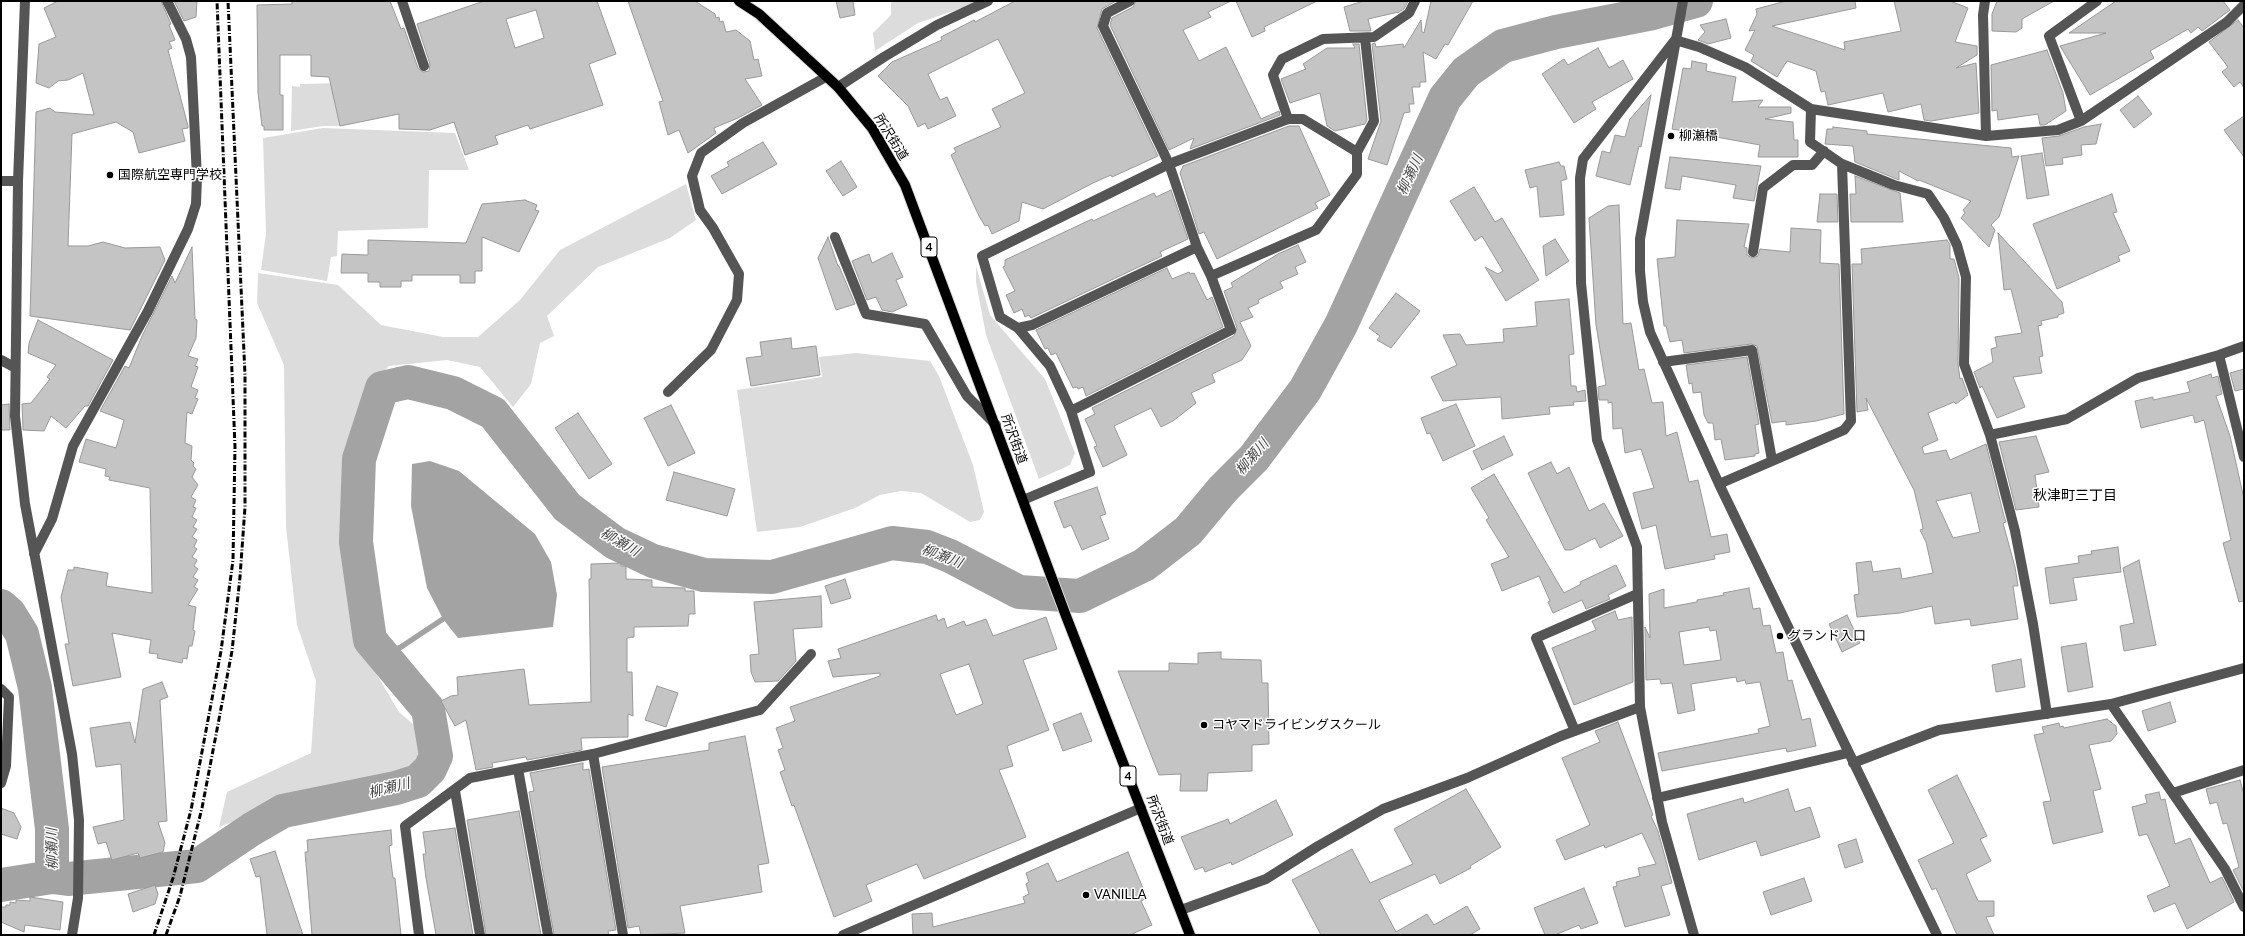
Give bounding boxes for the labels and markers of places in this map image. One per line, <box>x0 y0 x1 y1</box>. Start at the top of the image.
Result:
place label: 柳瀬橋 <box>1679 128 1718 144</box>
marker: 柳瀬橋 <box>1666 131 1676 141</box>
place label: 国際航空専門学校 <box>118 167 222 183</box>
marker: 国際航空専門学校 <box>105 170 115 180</box>
place label: グランド入口 <box>1788 628 1866 644</box>
marker: グランド入口 <box>1775 631 1785 641</box>
place label: コヤマドライビングスクール <box>1212 717 1381 733</box>
marker: コヤマドライビングスクール <box>1199 720 1209 730</box>
place label: VANILLA <box>1094 887 1147 903</box>
marker: VANILLA <box>1081 890 1091 900</box>

